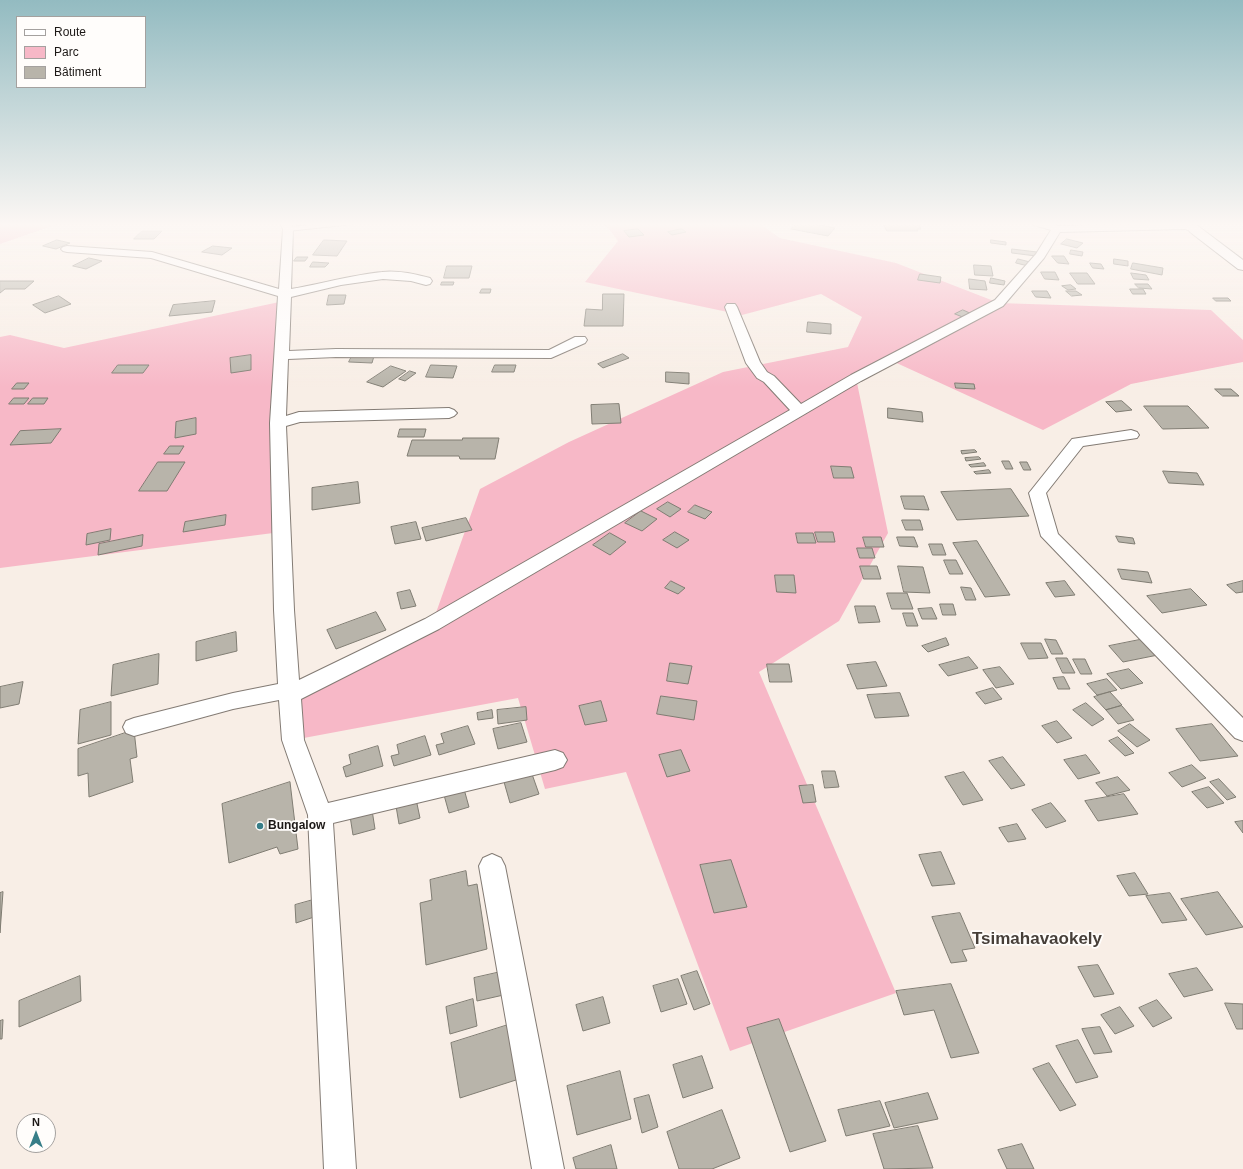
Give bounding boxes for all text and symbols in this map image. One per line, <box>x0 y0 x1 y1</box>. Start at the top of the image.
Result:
legend <box>16 16 146 88</box>
text: Route <box>54 25 86 39</box>
text: Parc <box>54 45 79 59</box>
text: Bâtiment <box>54 65 101 79</box>
place label: Bungalow <box>268 819 325 833</box>
marker: Bungalow <box>255 821 265 831</box>
district label: Tsimahavaokely <box>972 929 1102 949</box>
north arrow <box>16 1113 56 1153</box>
text: N <box>32 1116 40 1128</box>

